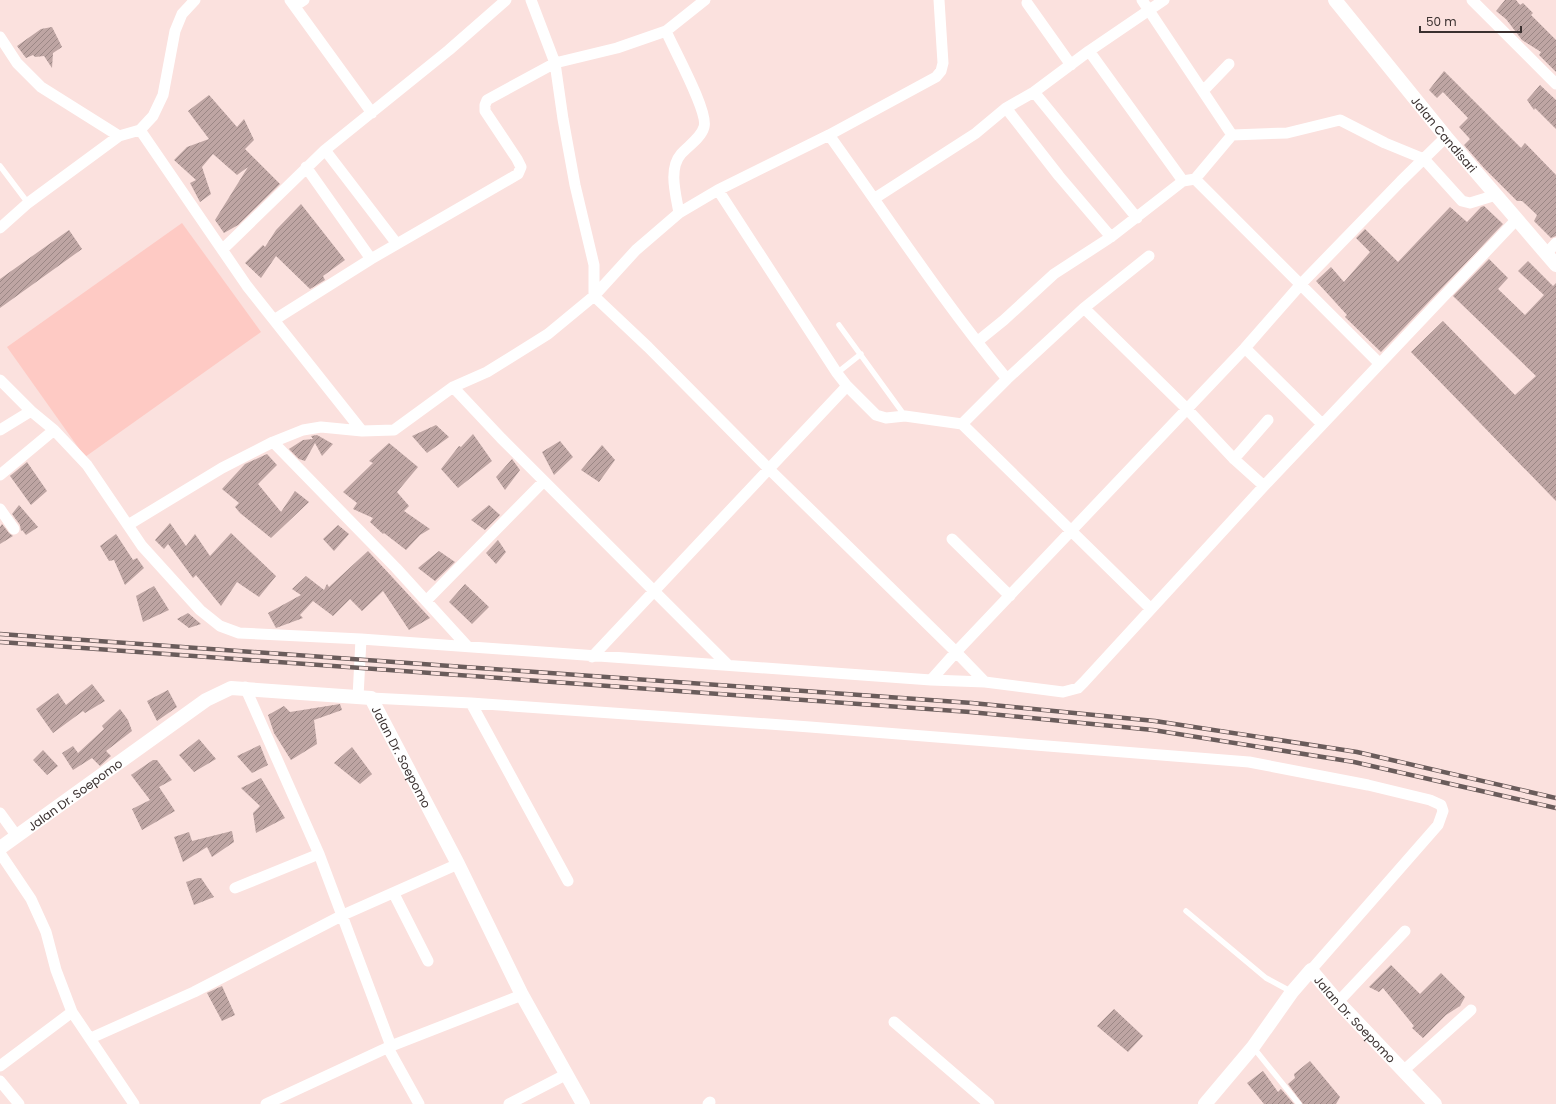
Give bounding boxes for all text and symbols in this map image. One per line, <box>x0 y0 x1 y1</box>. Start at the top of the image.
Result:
scale bar <box>1420 8 1521 34</box>
text: 50 m <box>1426 13 1457 30</box>
street label: Jalan Candisari <box>1408 92 1481 176</box>
street label: Jalan Dr. Soepomo <box>368 703 436 811</box>
street label: Jalan Dr. Soepomo <box>24 754 126 834</box>
street label: Jalan Dr. Soepomo <box>1311 972 1400 1067</box>

